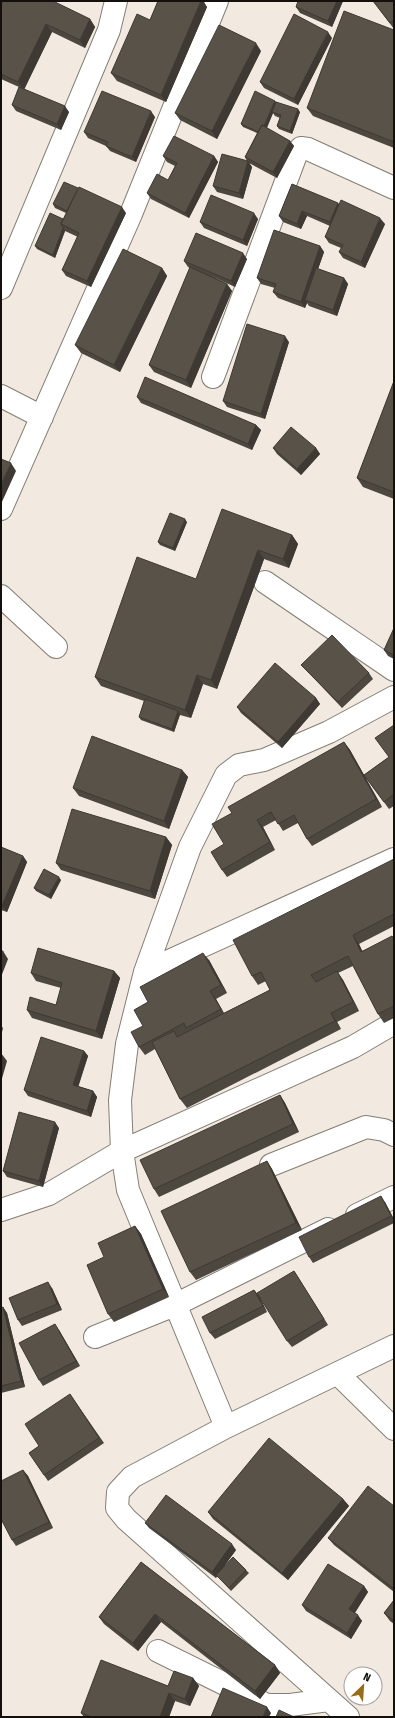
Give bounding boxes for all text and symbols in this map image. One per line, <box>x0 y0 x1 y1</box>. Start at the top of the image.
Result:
north arrow <box>343 1666 383 1706</box>
text: N <box>361 1670 373 1685</box>

